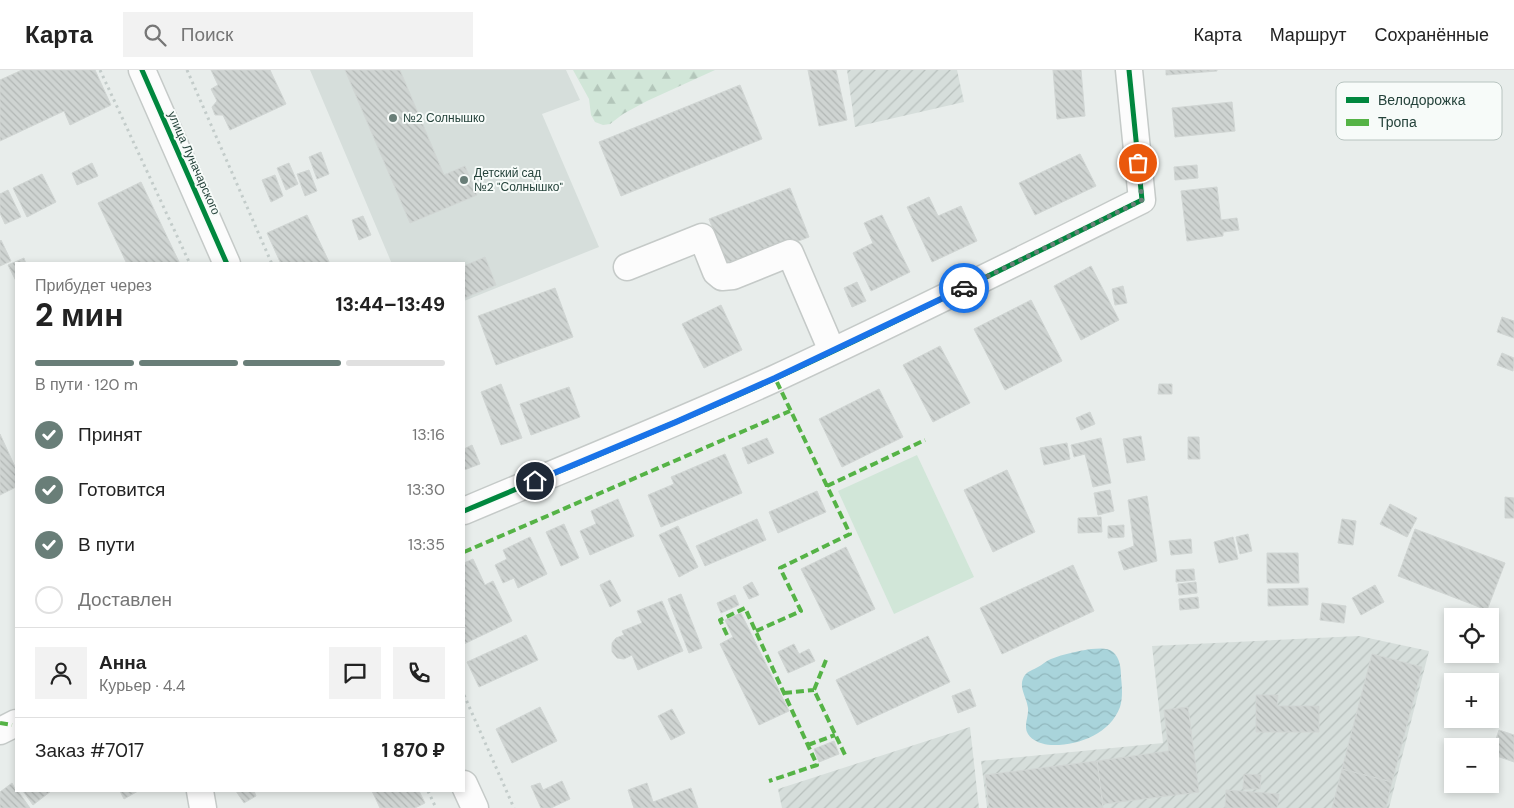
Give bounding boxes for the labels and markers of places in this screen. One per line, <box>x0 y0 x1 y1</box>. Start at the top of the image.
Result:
place label: №2 Солнышко <box>403 110 485 126</box>
marker: №2 Солнышко <box>387 112 399 124</box>
pin <box>1117 142 1159 184</box>
place label: Детский сад №2 "Солнышко" <box>474 165 563 195</box>
marker: Детский сад №2 "Солнышко" <box>458 174 470 186</box>
pin <box>514 460 556 502</box>

